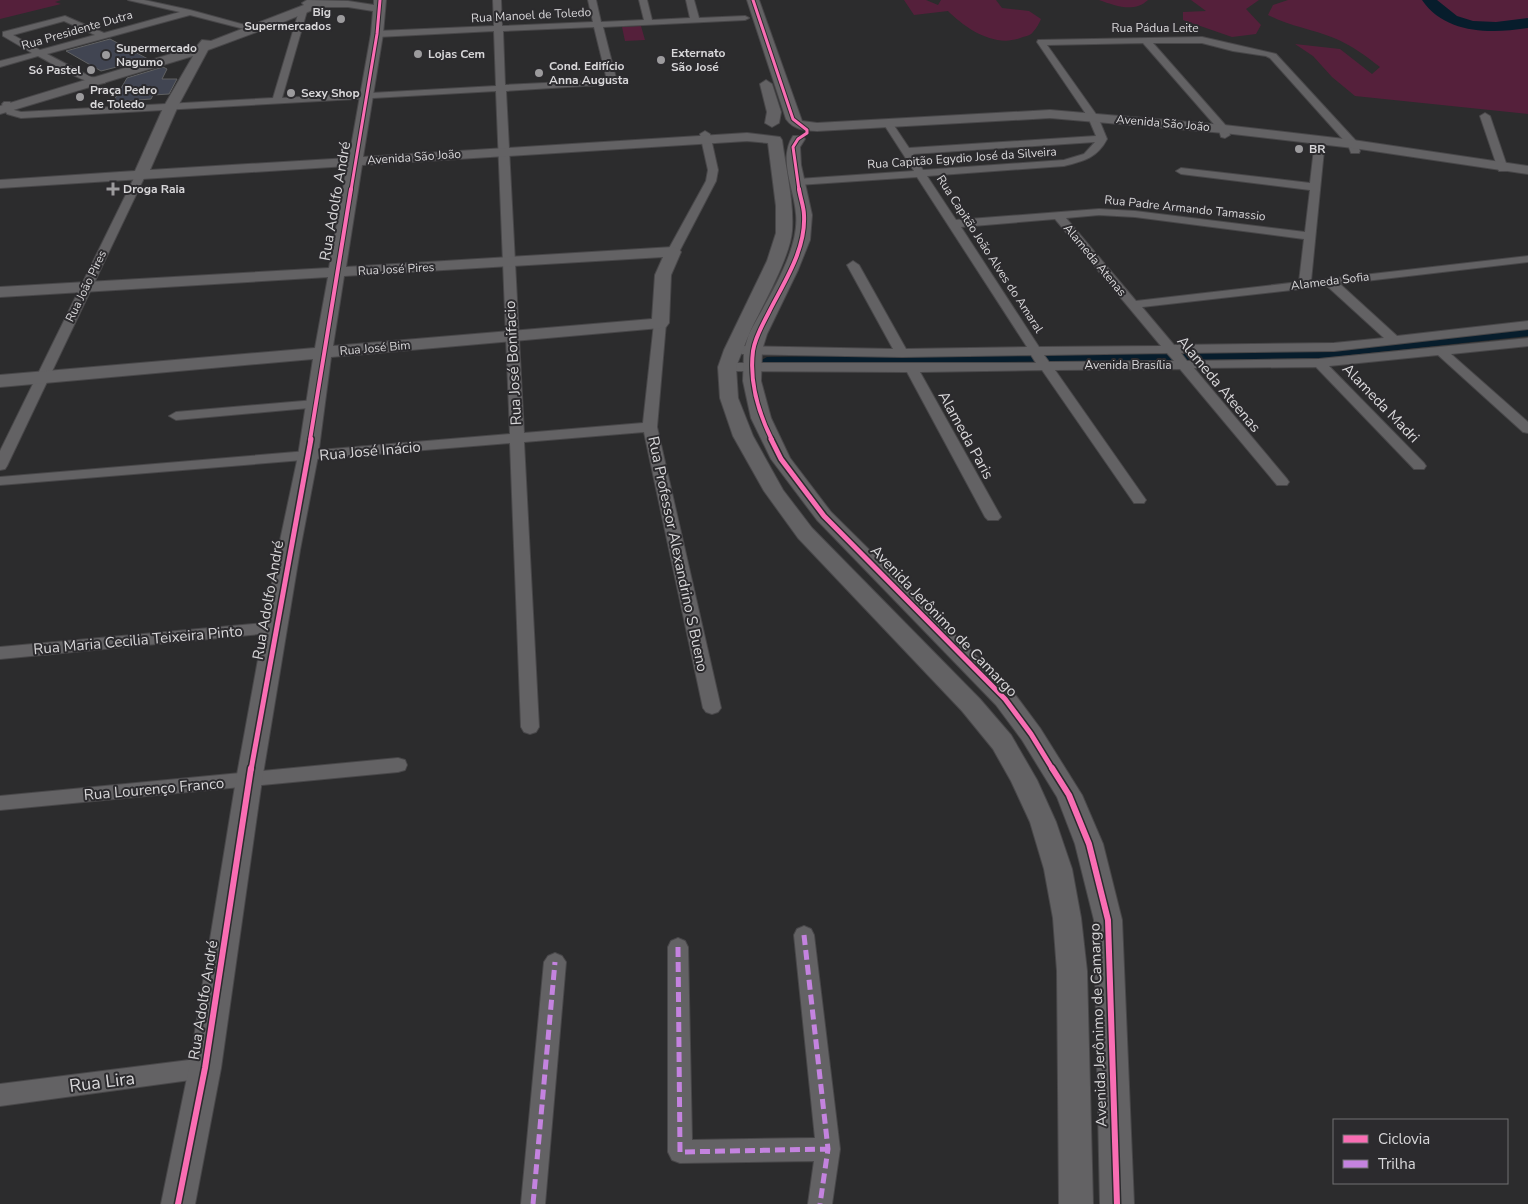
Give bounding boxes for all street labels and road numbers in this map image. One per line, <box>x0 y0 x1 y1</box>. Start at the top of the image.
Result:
street label: Rua Manoel de Toledo <box>470 4 592 26</box>
street label: Rua Presidente Dutra <box>19 6 135 54</box>
street label: Rua Pádua Leite <box>1111 20 1199 36</box>
street label: Avenida São João <box>1115 111 1211 135</box>
street label: Rua Adolfo André <box>315 140 355 262</box>
street label: Rua Capitão Egydio José da Silveira <box>867 143 1057 173</box>
street label: Avenida São João <box>367 146 462 168</box>
street label: Rua Capitão João Alves do Amaral <box>933 172 1047 336</box>
street label: Rua Padre Armando Tamassio <box>1104 192 1267 224</box>
street label: Alameda Atenas <box>1060 220 1130 300</box>
street label: Rua João Pires <box>62 247 110 324</box>
street label: Rua José Pires <box>357 259 435 279</box>
street label: Alameda Sofia <box>1290 268 1370 294</box>
street label: Rua José Bonifacio <box>500 300 526 426</box>
street label: Alameda Ateenas <box>1173 332 1265 436</box>
street label: Rua José Bim <box>339 337 411 359</box>
street label: Avenida Brasília <box>1084 357 1172 373</box>
street label: Alameda Madri <box>1338 359 1424 447</box>
street label: Alameda Paris <box>934 387 998 483</box>
street label: Rua Professor Alexandrino S Bueno <box>643 434 713 674</box>
street label: Rua José Inácio <box>319 437 421 465</box>
street label: Rua Adolfo André <box>248 539 288 661</box>
street label: Avenida Jerônimo de Camargo <box>866 541 1022 701</box>
street label: Rua Maria Cecilia Teixeira Pinto <box>33 621 243 659</box>
street label: Rua Lourenço Franco <box>83 773 225 805</box>
street label: Avenida Jerônimo de Camargo <box>1084 923 1112 1127</box>
street label: Rua Adolfo André <box>184 939 222 1061</box>
street label: Rua Lira <box>68 1066 136 1098</box>

